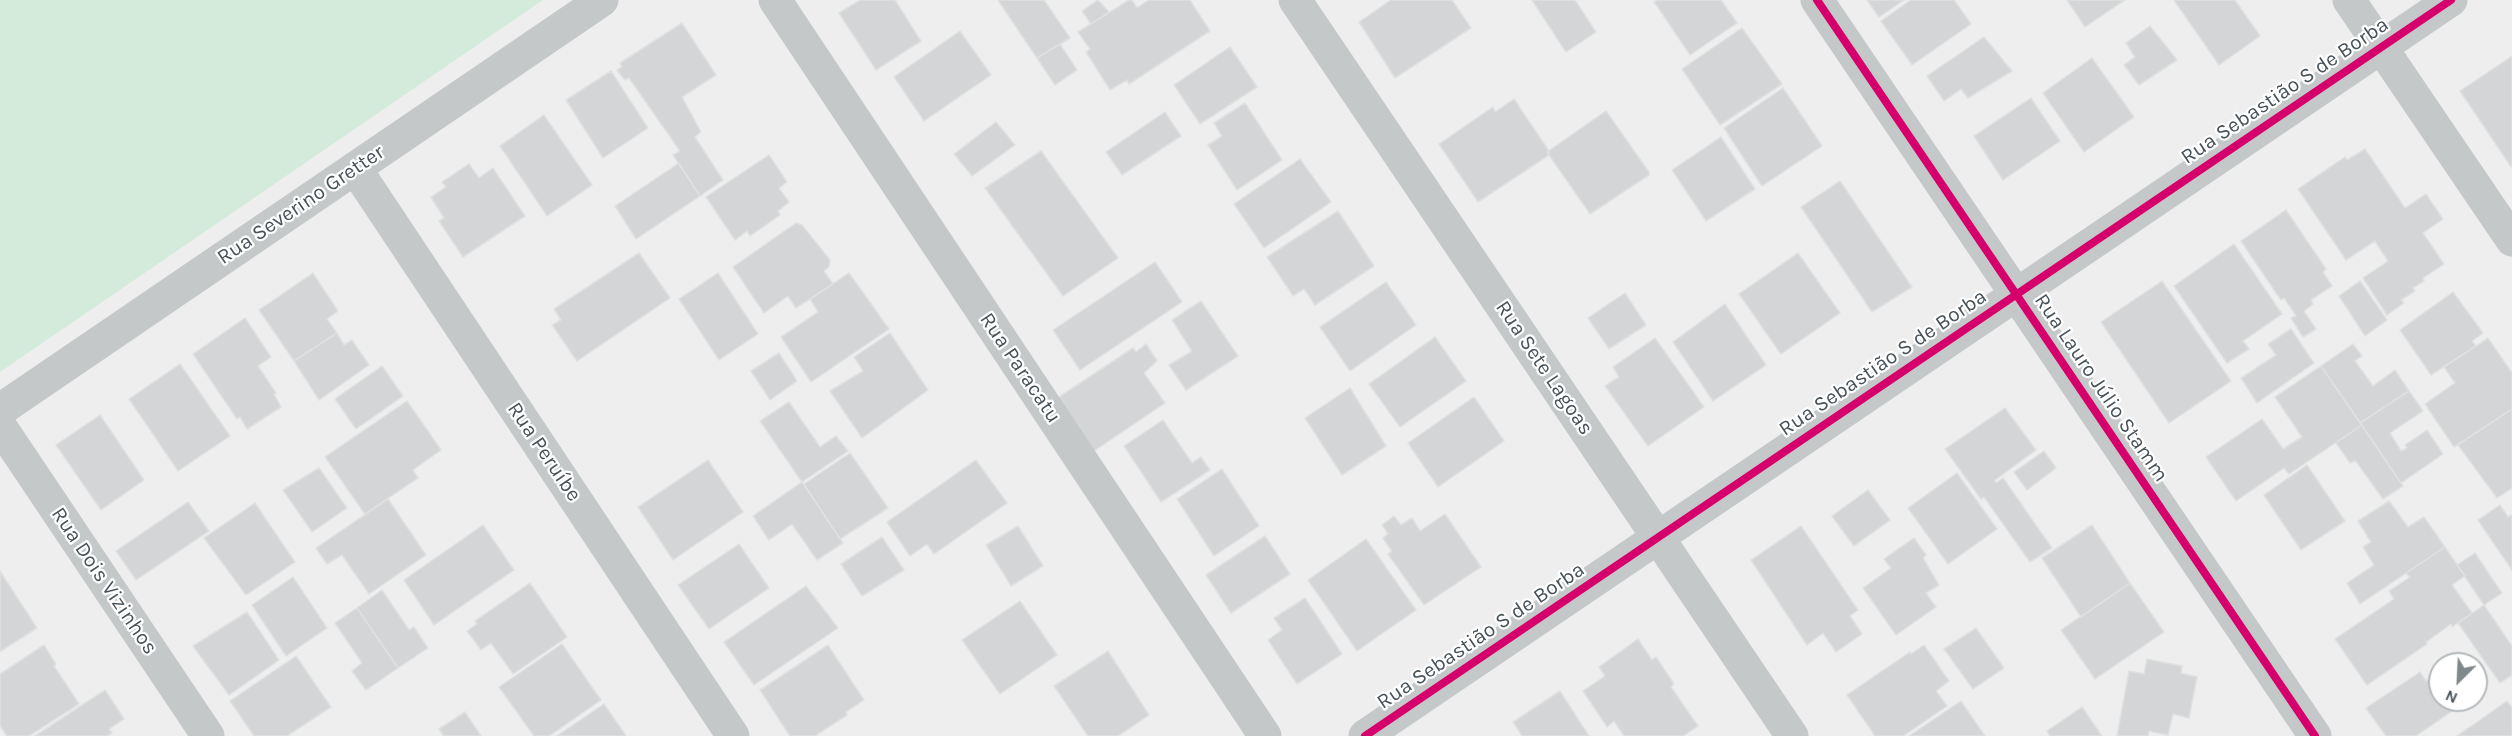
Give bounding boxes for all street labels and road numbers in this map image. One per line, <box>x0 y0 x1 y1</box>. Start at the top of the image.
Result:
street label: Rua Sebastião S de Borba <box>2176 12 2394 170</box>
street label: Rua Severino Gretter <box>213 140 389 270</box>
street label: Rua Sebastião S de Borba <box>1774 284 1992 442</box>
street label: Rua Lauro Júlio Stamm <box>2029 289 2173 487</box>
street label: Rua Sete Lagoas <box>1490 296 1598 440</box>
street label: Rua Paracatu <box>974 308 1066 428</box>
street label: Rua Peruíbe <box>502 398 586 506</box>
street label: Rua Dois Vizinhos <box>45 503 163 659</box>
street label: Rua Sebastião S de Borba <box>1372 557 1590 715</box>

